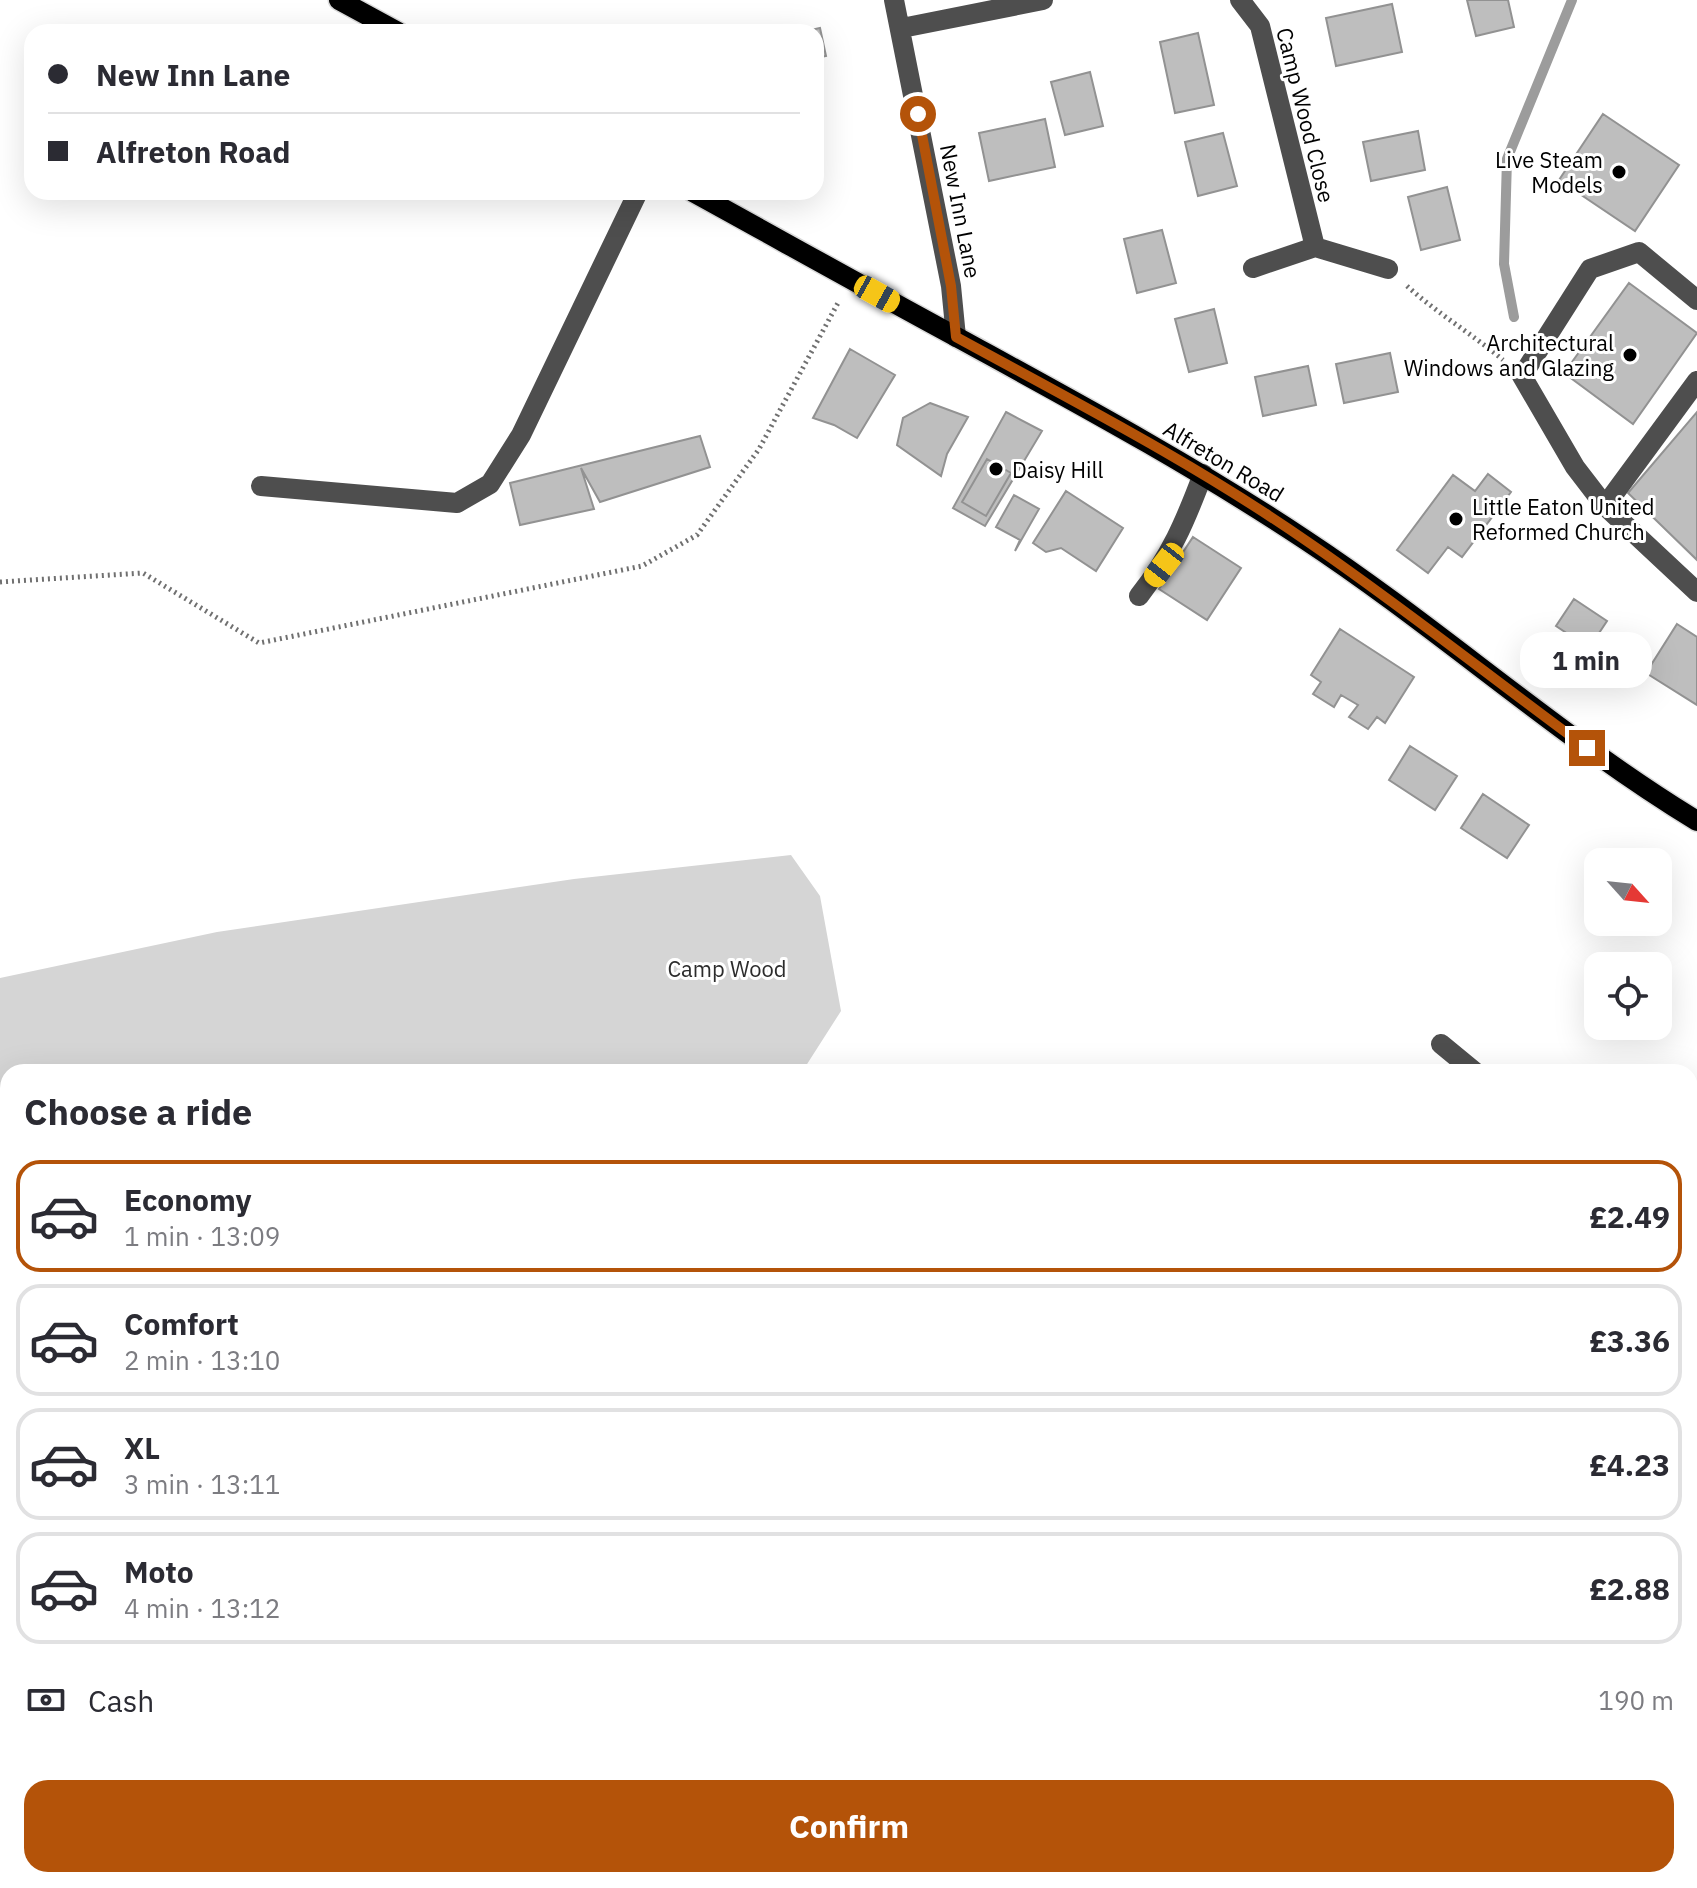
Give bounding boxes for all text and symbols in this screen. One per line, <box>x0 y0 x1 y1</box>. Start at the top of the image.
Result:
street label: Camp Wood Close <box>1270 25 1342 205</box>
text: New Inn Lane <box>96 55 290 94</box>
route start <box>900 96 936 132</box>
text: Alfreton Road <box>96 132 291 171</box>
street label: New Inn Lane <box>934 142 988 280</box>
place label: Live Steam Models <box>1495 145 1603 199</box>
marker: Live Steam Models <box>1610 163 1628 181</box>
car <box>850 272 904 316</box>
place label: Architectural Windows and Glazing <box>1404 328 1614 382</box>
marker: Architectural Windows and Glazing <box>1621 346 1639 364</box>
street label: Alfreton Road <box>1158 414 1290 508</box>
place label: Daisy Hill <box>1012 455 1103 484</box>
marker: Daisy Hill <box>987 460 1005 478</box>
place label: Little Eaton United Reformed Church <box>1472 492 1655 546</box>
marker: Little Eaton United Reformed Church <box>1447 510 1465 528</box>
car <box>1140 539 1188 591</box>
callout: 1 min <box>1521 632 1653 688</box>
text: 1 min <box>1552 643 1620 677</box>
route end <box>1569 730 1605 766</box>
north arrow <box>1584 848 1672 936</box>
map controls <box>1584 848 1672 1040</box>
button: locate <box>1584 952 1672 1040</box>
park label: Camp Wood <box>667 954 787 983</box>
text: Choose a ride <box>24 1088 252 1135</box>
icon: car <box>28 1180 100 1252</box>
text: Economy <box>124 1180 252 1219</box>
text: £2.49 <box>1589 1197 1670 1236</box>
text: 1 min · 13:09 <box>124 1219 280 1253</box>
icon: car <box>28 1304 100 1376</box>
text: Comfort <box>124 1304 239 1343</box>
text: £3.36 <box>1589 1321 1670 1360</box>
text: 2 min · 13:10 <box>124 1343 280 1377</box>
icon: car <box>28 1428 100 1500</box>
text: XL <box>124 1428 160 1467</box>
text: £4.23 <box>1589 1445 1670 1484</box>
text: 3 min · 13:11 <box>124 1467 280 1501</box>
icon: car <box>28 1552 100 1624</box>
text: Moto <box>124 1552 194 1591</box>
text: £2.88 <box>1589 1569 1670 1608</box>
text: 4 min · 13:12 <box>124 1591 280 1625</box>
icon: cash <box>24 1678 68 1722</box>
text: Cash <box>88 1681 154 1720</box>
text: 190 m <box>1598 1683 1674 1717</box>
button: Confirm <box>24 1780 1674 1872</box>

